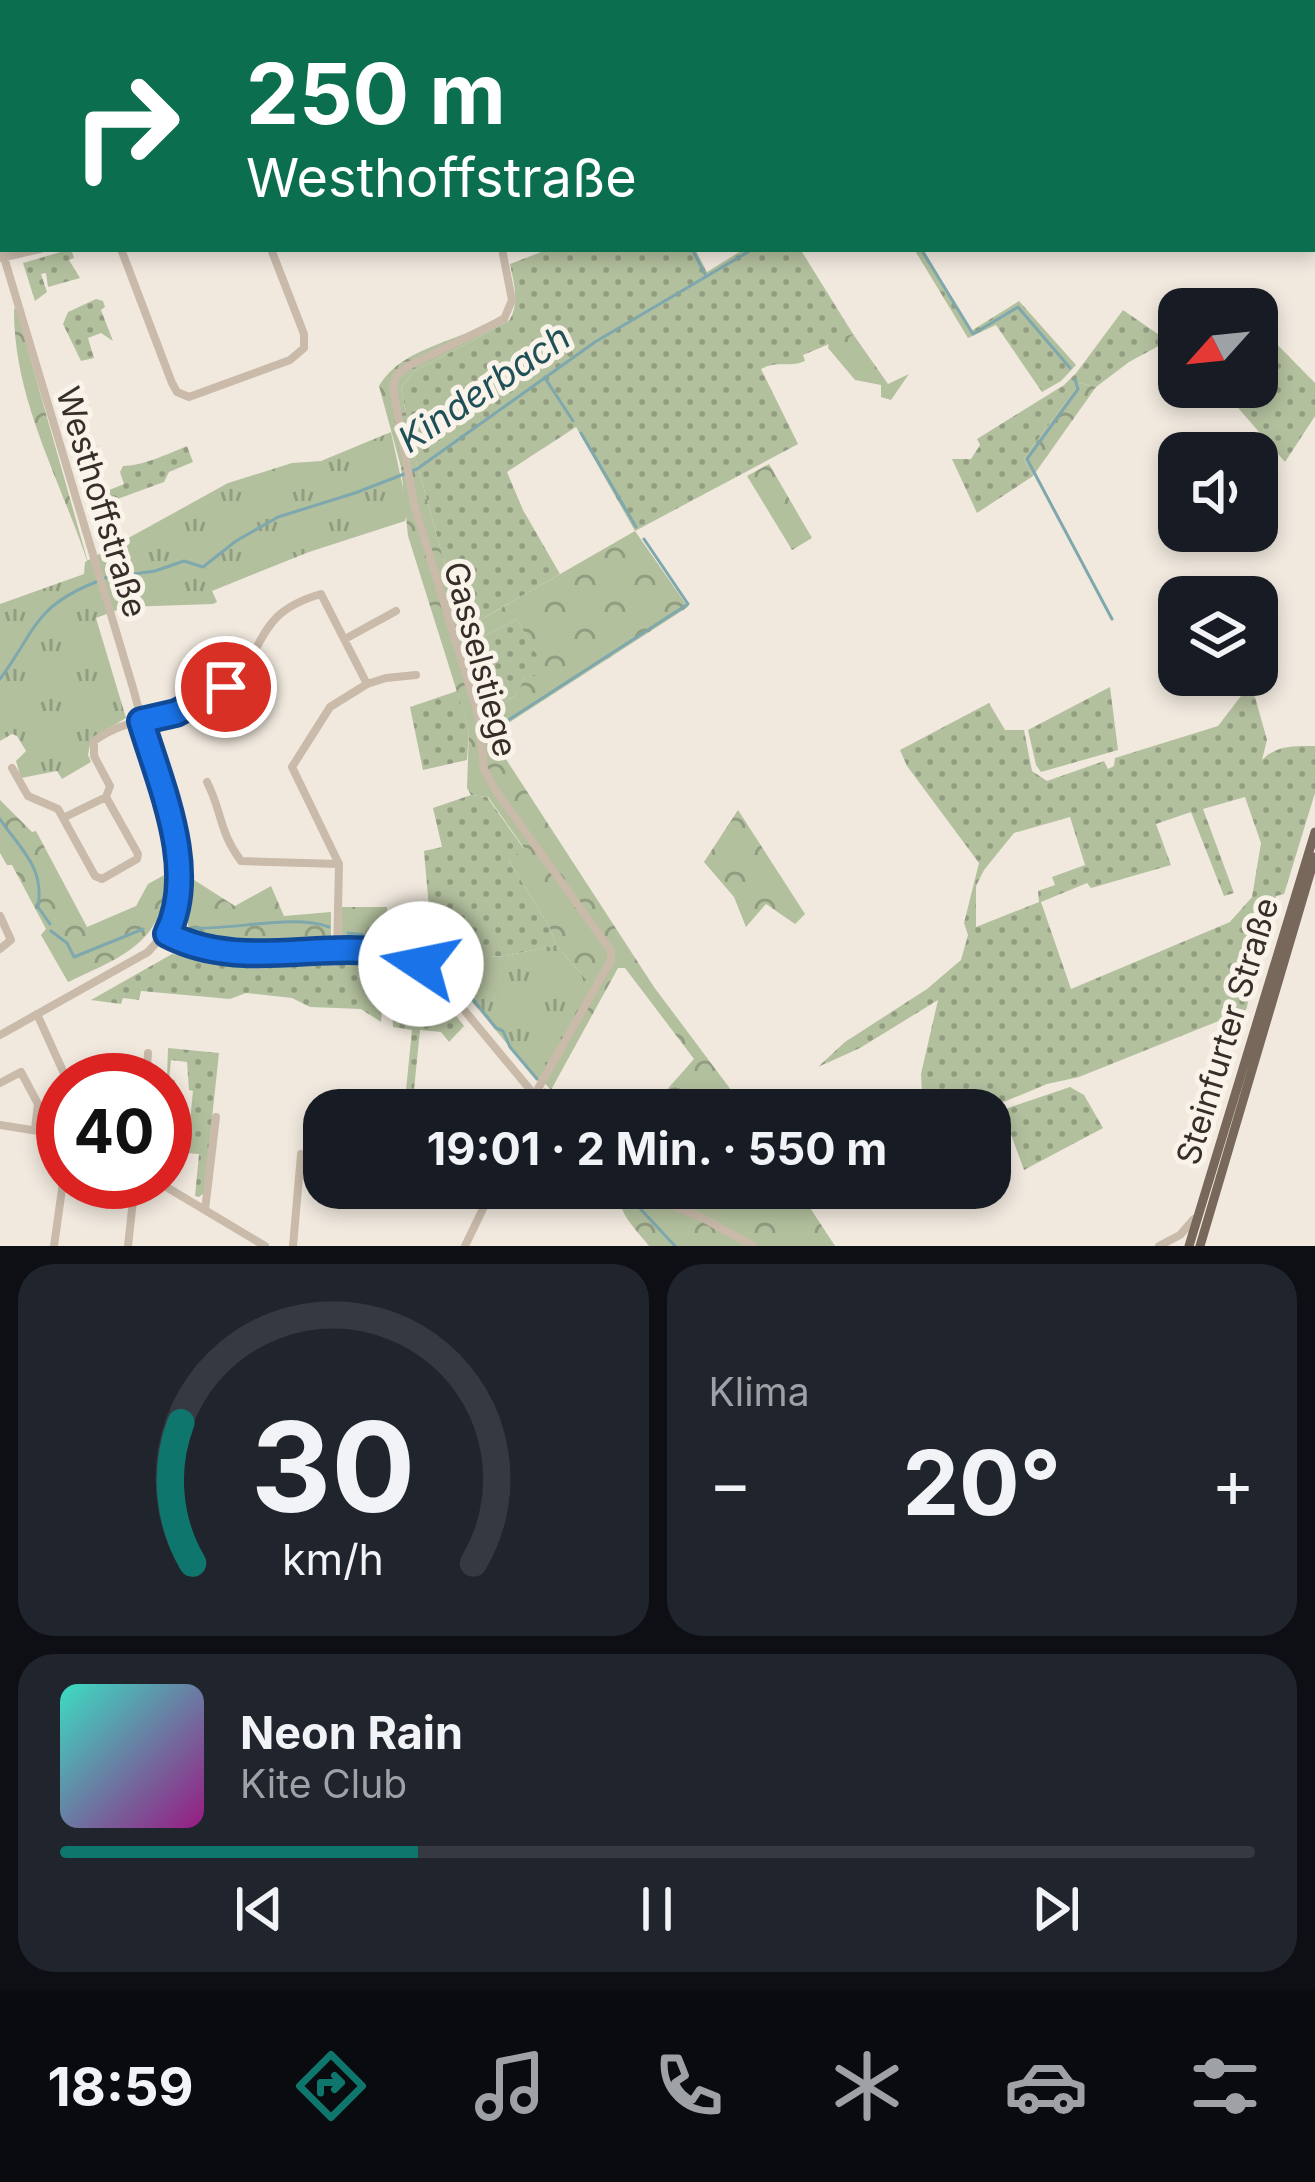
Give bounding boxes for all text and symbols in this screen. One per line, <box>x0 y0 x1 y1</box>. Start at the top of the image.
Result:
text: 250 m <box>246 43 506 144</box>
icon: right <box>48 48 204 204</box>
text: Westhoffstraße <box>246 145 637 210</box>
north arrow <box>1158 288 1278 408</box>
map controls <box>1158 288 1278 696</box>
water label: Kinderbach <box>390 314 578 462</box>
street label: Westhoffstraße <box>48 382 156 622</box>
button: sound <box>1158 432 1278 552</box>
street label: Gasselstiege <box>436 557 526 761</box>
button: layers <box>1158 576 1278 696</box>
pin <box>175 636 277 738</box>
icon: arrive <box>193 654 259 720</box>
street label: Steinfurter Straße <box>1167 893 1287 1169</box>
position arrow <box>358 901 484 1027</box>
speed limit sign: 40 <box>36 1053 192 1209</box>
text: 19:01 · 2 Min. · 550 m <box>427 1121 887 1176</box>
text: Klima <box>709 1368 810 1415</box>
text: 30 <box>251 1391 416 1542</box>
text: 20° <box>902 1428 1061 1537</box>
text: − <box>709 1443 752 1523</box>
text: + <box>1211 1443 1255 1523</box>
text: km/h <box>282 1533 384 1585</box>
text: Neon Rain <box>240 1705 463 1760</box>
text: Kite Club <box>240 1760 407 1807</box>
icon: previous <box>226 1876 292 1942</box>
icon: pause <box>624 1876 690 1942</box>
icon: next <box>1023 1876 1089 1942</box>
icon: directions <box>289 2044 373 2128</box>
icon: music <box>468 2044 552 2128</box>
icon: phone <box>647 2044 731 2128</box>
icon: climate <box>825 2044 909 2128</box>
icon: car <box>1004 2044 1088 2128</box>
icon: filters <box>1183 2044 1267 2128</box>
text: 18:59 <box>47 2054 194 2119</box>

